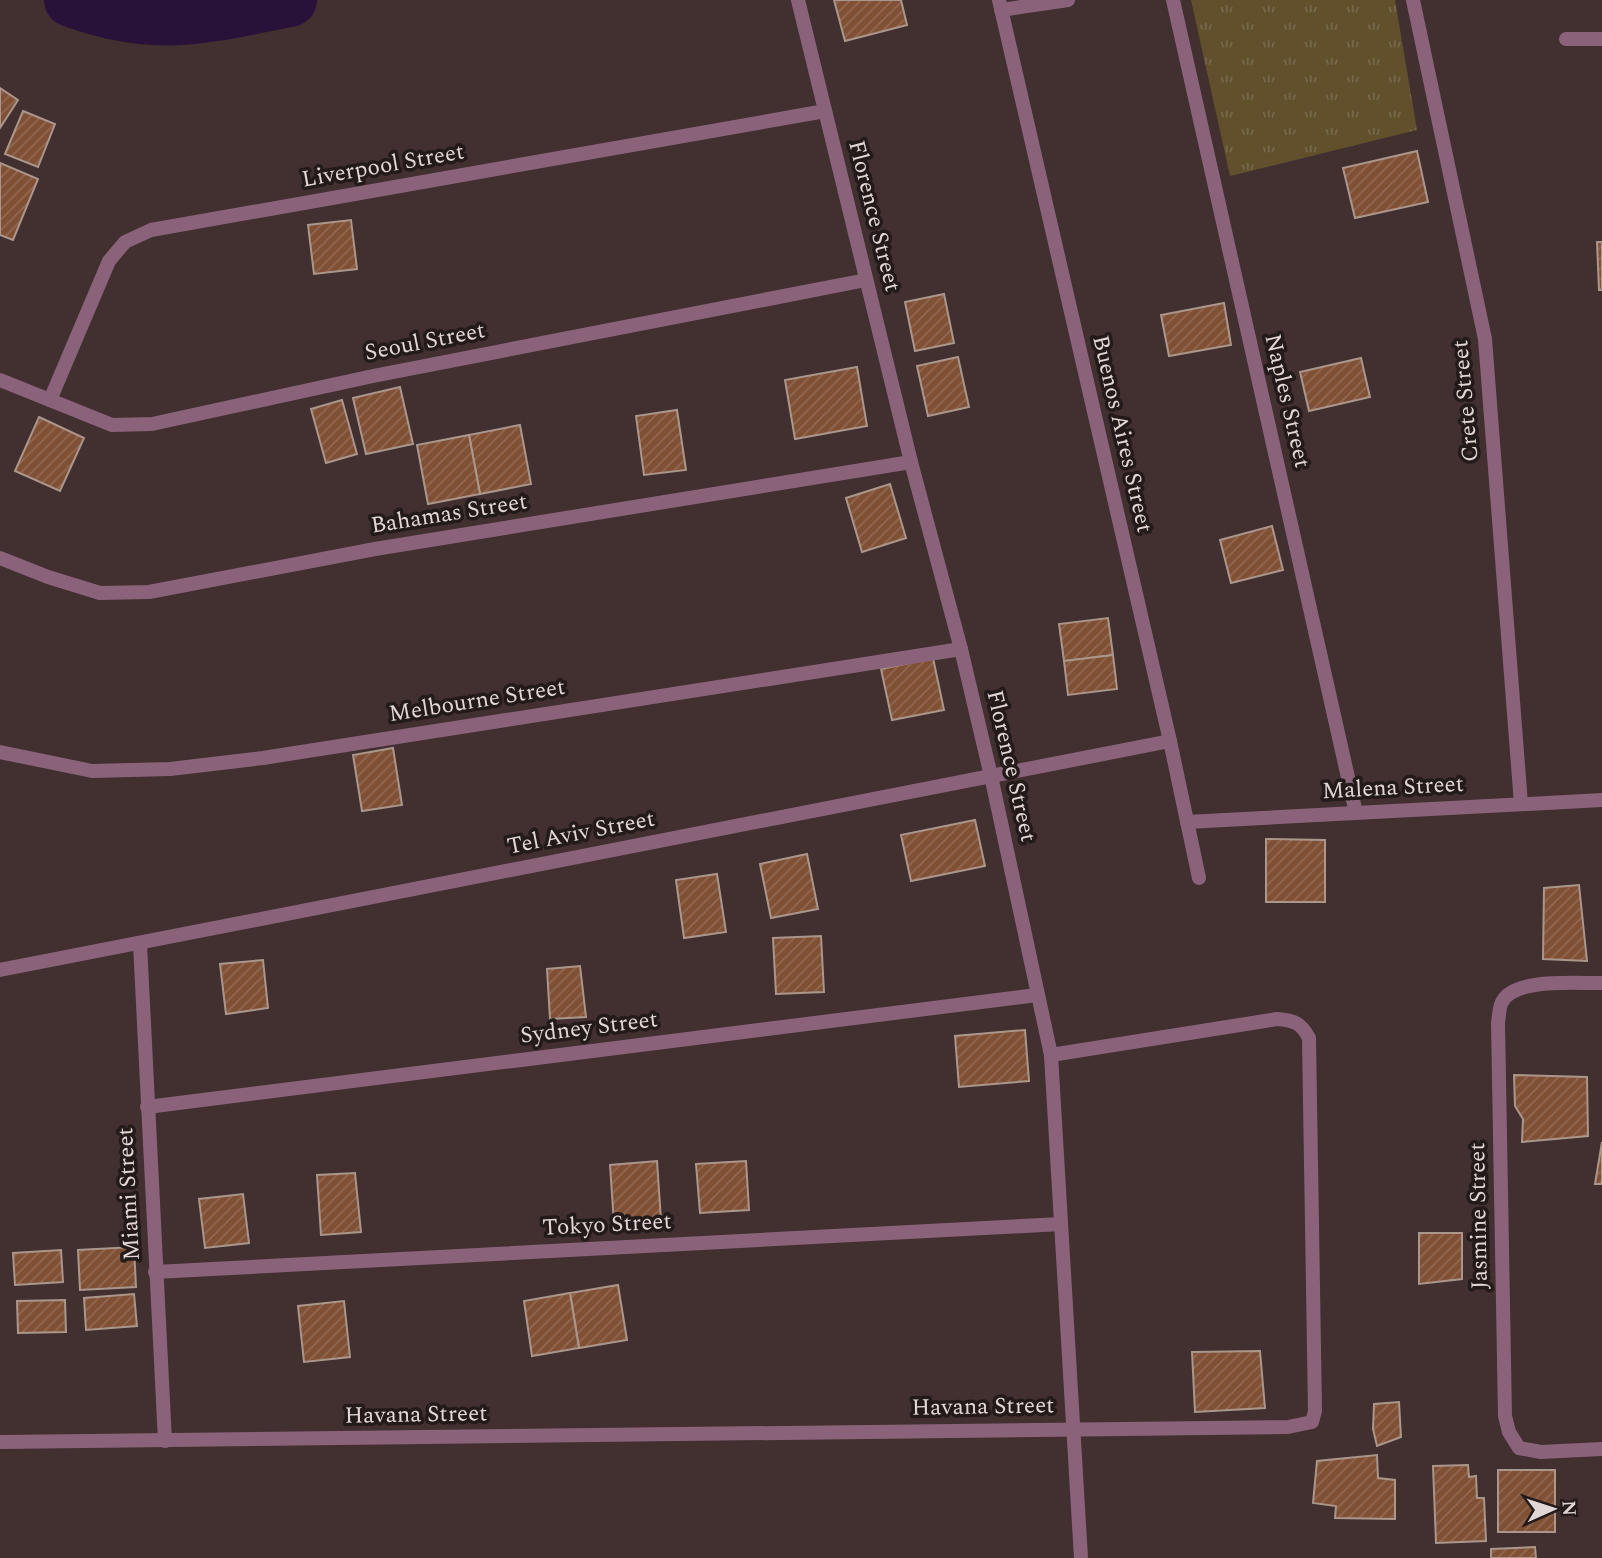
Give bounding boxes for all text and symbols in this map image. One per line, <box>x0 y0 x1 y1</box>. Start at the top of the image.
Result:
street label: Liverpool Street <box>299 135 467 197</box>
street label: Florence Street <box>838 137 910 295</box>
street label: Seoul Street <box>362 313 488 371</box>
street label: Naples Street <box>1255 331 1319 471</box>
street label: Buenos Aires Street <box>1082 332 1162 536</box>
street label: Crete Street <box>1443 339 1489 463</box>
street label: Bahamas Street <box>368 484 530 544</box>
street label: Melbourne Street <box>386 670 568 732</box>
street label: Florence Street <box>977 687 1045 845</box>
street label: Malena Street <box>1321 767 1465 809</box>
street label: Tel Aviv Street <box>504 802 658 864</box>
street label: Sydney Street <box>518 1002 660 1054</box>
street label: Miami Street <box>108 1126 150 1262</box>
street label: Jasmine Street <box>1460 1142 1498 1290</box>
street label: Tokyo Street <box>542 1204 672 1246</box>
street label: Havana Street <box>911 1388 1055 1426</box>
street label: Havana Street <box>344 1396 488 1434</box>
north arrow <box>1518 1474 1588 1544</box>
text: N <box>1554 1500 1583 1517</box>

